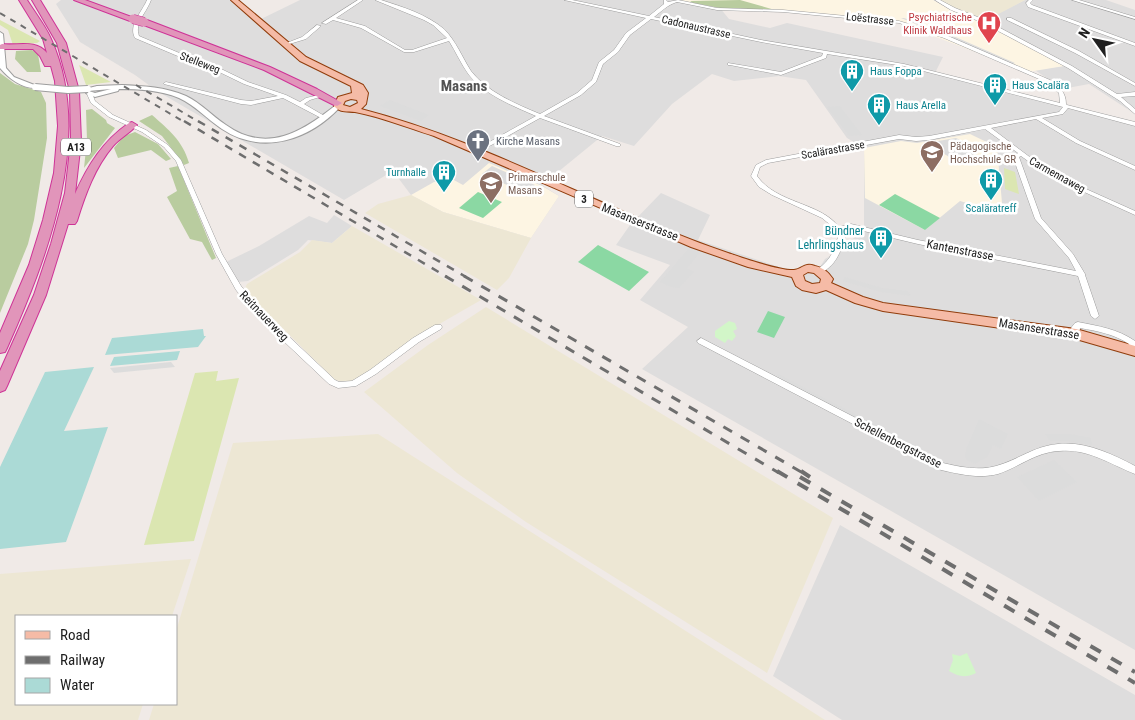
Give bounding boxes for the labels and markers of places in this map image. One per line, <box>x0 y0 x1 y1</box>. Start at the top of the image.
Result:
hospital icon: Psychiatrische Klinik Waldhaus <box>976 10 1002 44</box>
place label: Psychiatrische Klinik Waldhaus <box>903 11 972 37</box>
building icon: Haus Foppa <box>839 58 865 92</box>
place label: Haus Foppa <box>870 65 922 78</box>
building icon: Haus Scalära <box>982 72 1008 106</box>
place label: Haus Scalära <box>1012 79 1069 92</box>
building icon: Haus Arella <box>866 92 892 126</box>
place label: Haus Arella <box>896 99 946 112</box>
church icon: Kirche Masans <box>465 128 491 162</box>
place label: Kirche Masans <box>496 135 560 148</box>
school or university icon: Pädagogische Hochschule GR <box>919 139 945 173</box>
place label: Pädagogische Hochschule GR <box>950 140 1016 166</box>
building icon: Turnhalle <box>431 159 457 193</box>
place label: Turnhalle <box>386 166 426 179</box>
building icon: Scaläratreff <box>978 167 1004 201</box>
school or university icon: Primarschule Masans <box>478 170 504 204</box>
place label: Primarschule Masans <box>508 171 565 197</box>
place label: Scaläratreff <box>966 202 1017 215</box>
place label: Bündner Lehrlingshaus <box>798 224 864 252</box>
building icon: Bündner Lehrlingshaus <box>868 225 894 259</box>

